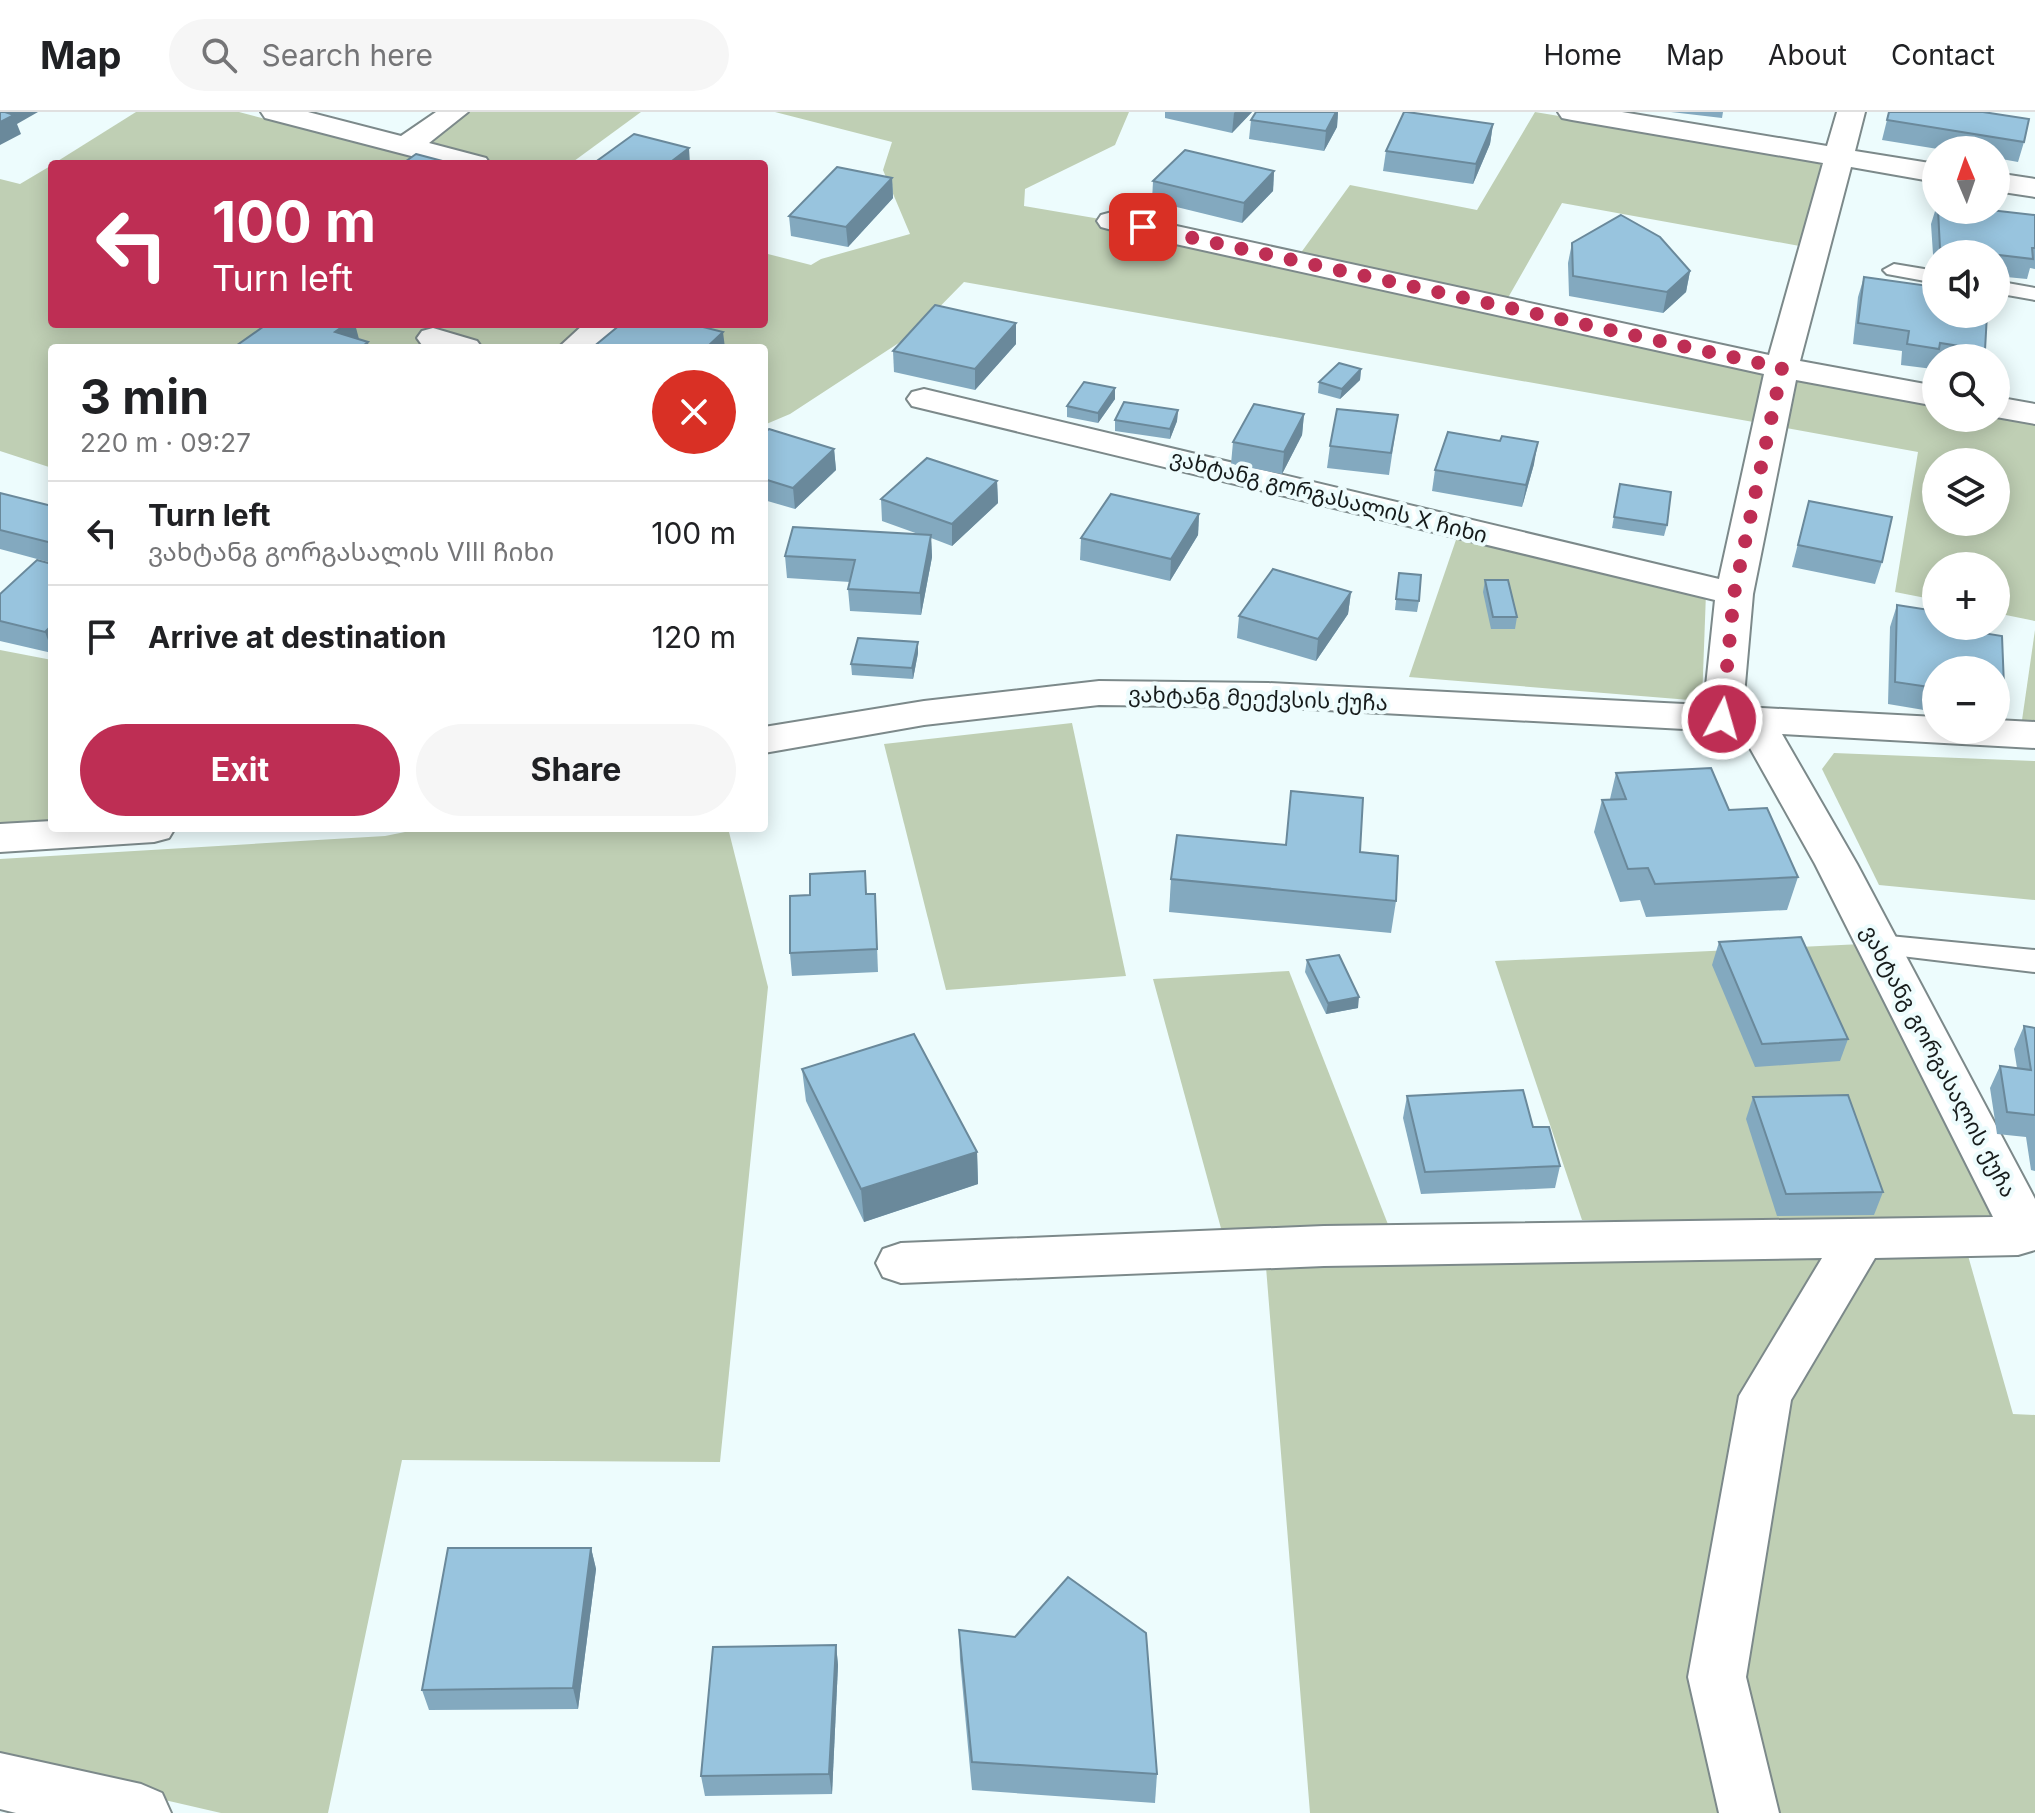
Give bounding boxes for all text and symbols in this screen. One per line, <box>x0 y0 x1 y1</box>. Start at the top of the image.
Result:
search box <box>169 19 729 91</box>
text: Map <box>40 32 121 78</box>
icon: search <box>197 33 241 77</box>
text: Search here <box>261 37 433 73</box>
text: Home <box>1543 38 1622 72</box>
text: Map <box>1666 38 1724 72</box>
text: About <box>1768 38 1847 72</box>
text: Contact <box>1891 38 1995 72</box>
north arrow <box>1922 136 2010 224</box>
map controls <box>1922 136 2010 744</box>
text: 100 m <box>212 188 376 256</box>
icon: left <box>80 192 184 296</box>
pin <box>1109 193 1177 261</box>
icon: arrive <box>1121 205 1165 249</box>
button: sound <box>1922 240 2010 328</box>
text: Turn left <box>212 256 353 300</box>
button: search <box>1922 344 2010 432</box>
text: 3 min <box>80 367 209 426</box>
button: close <box>652 370 736 454</box>
text: 220 m · 09:27 <box>80 427 251 458</box>
street label: ვახტანგ გორგასალის X ჩიხი <box>1168 444 1490 549</box>
button: layers <box>1922 448 2010 536</box>
text: Turn left <box>148 497 270 533</box>
icon: left <box>80 511 124 555</box>
text: 100 m <box>651 515 736 551</box>
text: ვახტანგ გორგასალის VIII ჩიხი <box>148 536 554 567</box>
button: + <box>1922 552 2010 640</box>
icon: arrive <box>80 615 124 659</box>
text: Arrive at destination <box>148 619 446 655</box>
text: 120 m <box>652 619 736 655</box>
button: − <box>1922 656 2010 744</box>
position arrow <box>1680 677 1764 761</box>
street label: ვახტანგ მეექვსის ქუჩა <box>1128 680 1388 716</box>
button: Exit <box>80 724 400 816</box>
button: Share <box>416 724 736 816</box>
street label: ვახტანგ გორგასალის ქუჩა <box>1855 921 2022 1202</box>

